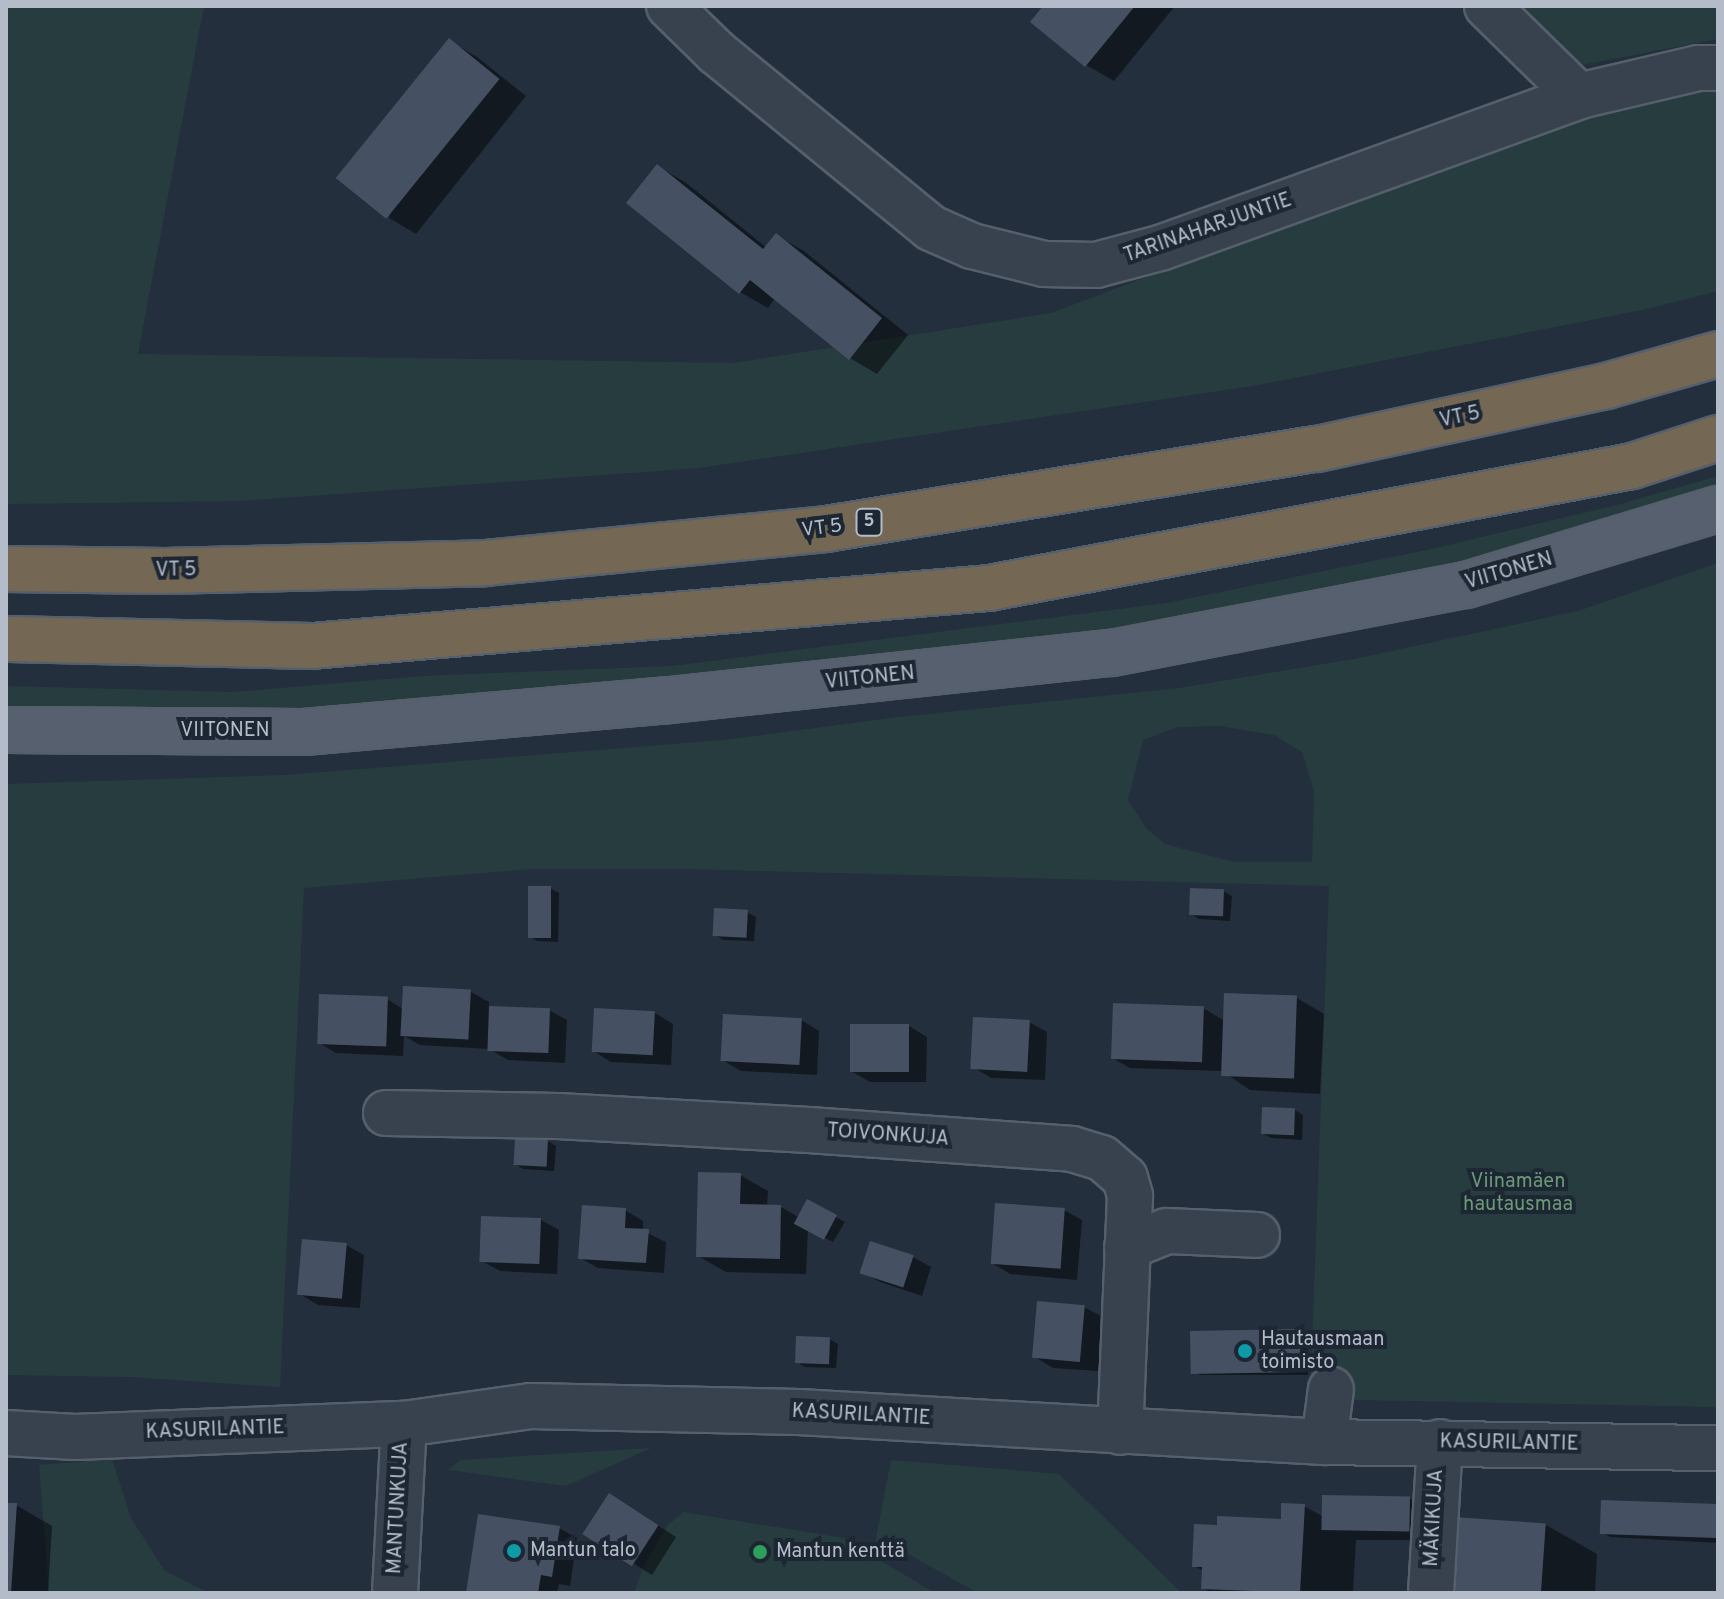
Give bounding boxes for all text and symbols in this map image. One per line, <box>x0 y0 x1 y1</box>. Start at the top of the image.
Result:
street label: TARINAHARJUNTIE <box>1121 189 1295 269</box>
street label: VT 5 <box>1437 402 1483 434</box>
road number: 5 <box>855 508 883 536</box>
street label: VT 5 <box>800 515 844 543</box>
street label: VIITONEN <box>1463 548 1555 596</box>
street label: VT 5 <box>155 559 197 583</box>
street label: VIITONEN <box>824 662 916 696</box>
street label: VIITONEN <box>180 719 270 743</box>
street label: TOIVONKUJA <box>826 1120 950 1152</box>
park label: Viinamäen hautausmaa <box>1463 1171 1573 1218</box>
place label: Hautausmaan toimisto <box>1261 1328 1384 1375</box>
marker: Hautausmaan toimisto <box>1236 1342 1254 1360</box>
street label: KASURILANTIE <box>791 1400 931 1432</box>
street label: KASURILANTIE <box>145 1417 285 1445</box>
street label: KASURILANTIE <box>1439 1431 1579 1457</box>
street label: MANTUNKUJA <box>384 1441 414 1575</box>
street label: MÄKIKUJA <box>1420 1469 1450 1567</box>
place label: Mantun talo <box>530 1539 636 1563</box>
place label: Mantun kenttä <box>776 1540 905 1564</box>
marker: Mantun talo <box>505 1542 523 1560</box>
marker: Mantun kenttä <box>751 1543 769 1561</box>

